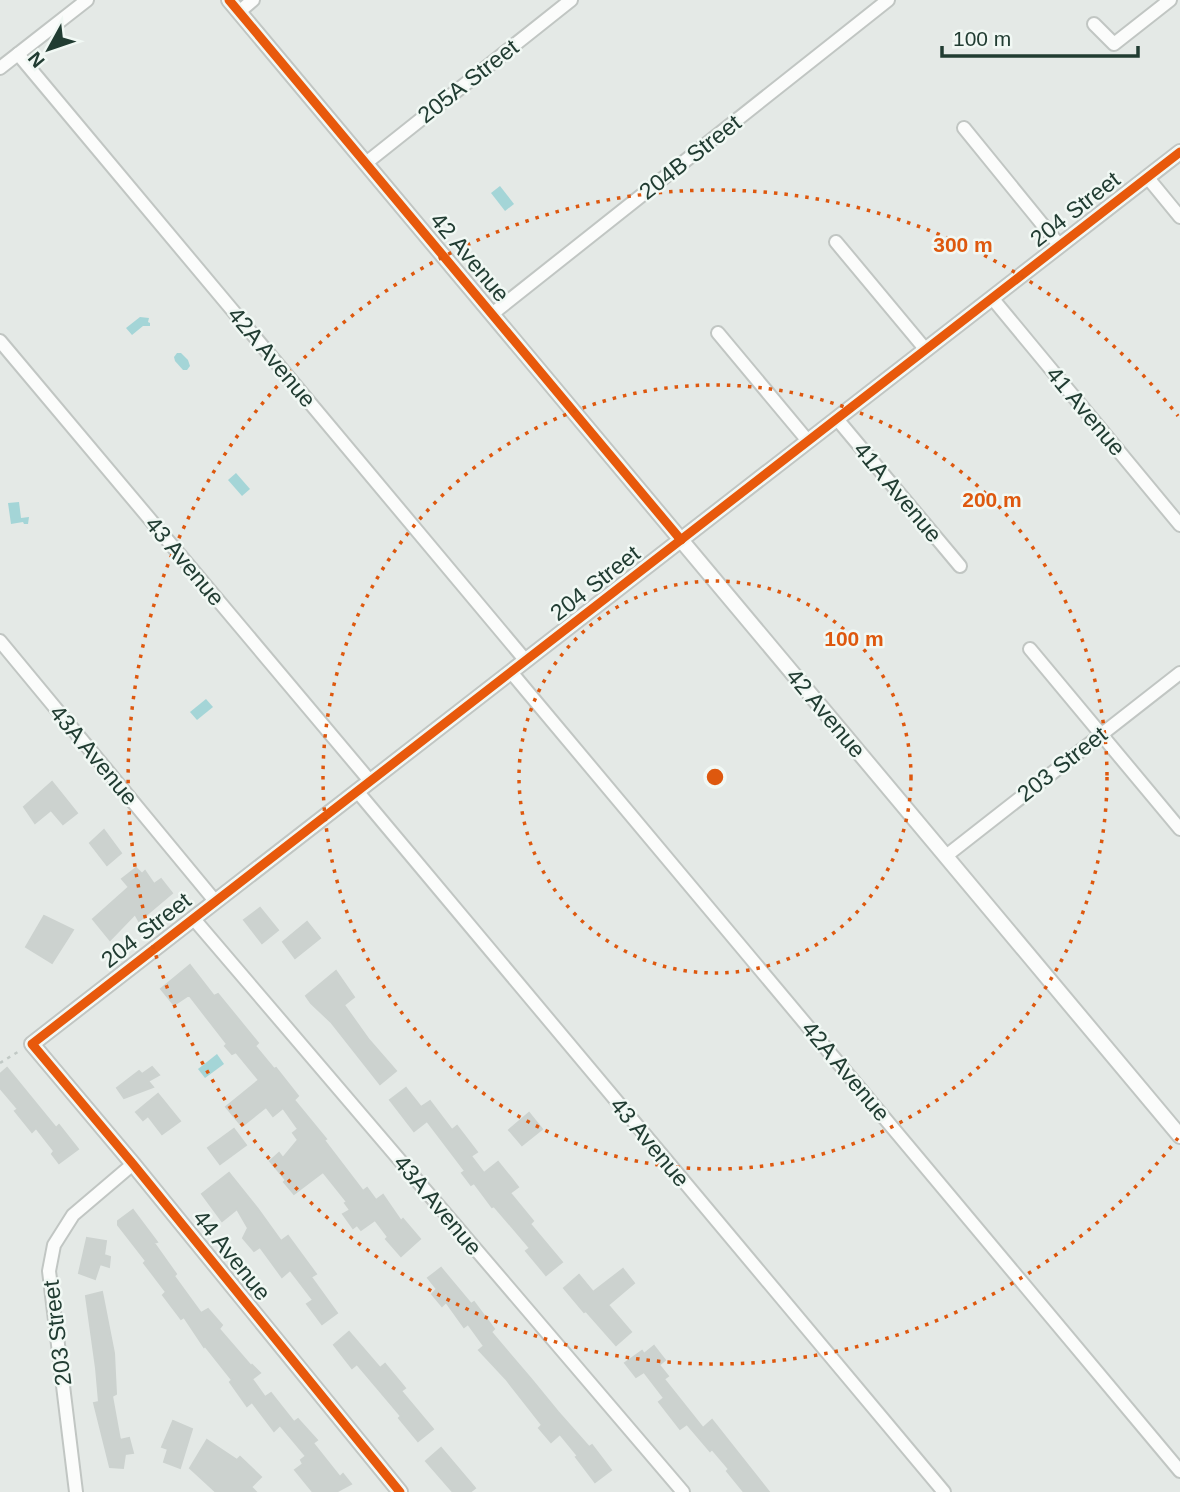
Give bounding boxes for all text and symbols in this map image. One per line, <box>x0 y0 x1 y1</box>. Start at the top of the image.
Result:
north arrow <box>14 14 84 84</box>
scale bar <box>942 14 1138 58</box>
text: 100 m <box>953 27 1011 50</box>
street label: 205A Street <box>413 33 524 128</box>
text: N <box>24 48 49 72</box>
street label: 204B Street <box>634 109 746 205</box>
street label: 204 Street <box>1025 166 1125 252</box>
street label: 42 Avenue <box>425 207 515 307</box>
text: 300 m <box>933 233 993 256</box>
street label: 42A Avenue <box>223 302 321 412</box>
street label: 41 Avenue <box>1041 361 1131 461</box>
street label: 41A Avenue <box>849 437 947 547</box>
text: 200 m <box>962 488 1022 511</box>
street label: 43 Avenue <box>140 511 230 611</box>
street label: 204 Street <box>545 540 645 626</box>
text: 100 m <box>824 627 884 650</box>
street label: 42 Avenue <box>781 663 871 763</box>
street label: 43A Avenue <box>45 700 143 810</box>
street label: 203 Street <box>1012 721 1112 807</box>
centre of rings <box>703 765 727 789</box>
street label: 204 Street <box>96 887 196 973</box>
street label: 42A Avenue <box>797 1016 895 1126</box>
street label: 43 Avenue <box>605 1092 695 1192</box>
street label: 43A Avenue <box>389 1150 487 1260</box>
street label: 44 Avenue <box>188 1205 276 1305</box>
street label: 203 Street <box>38 1278 76 1387</box>

